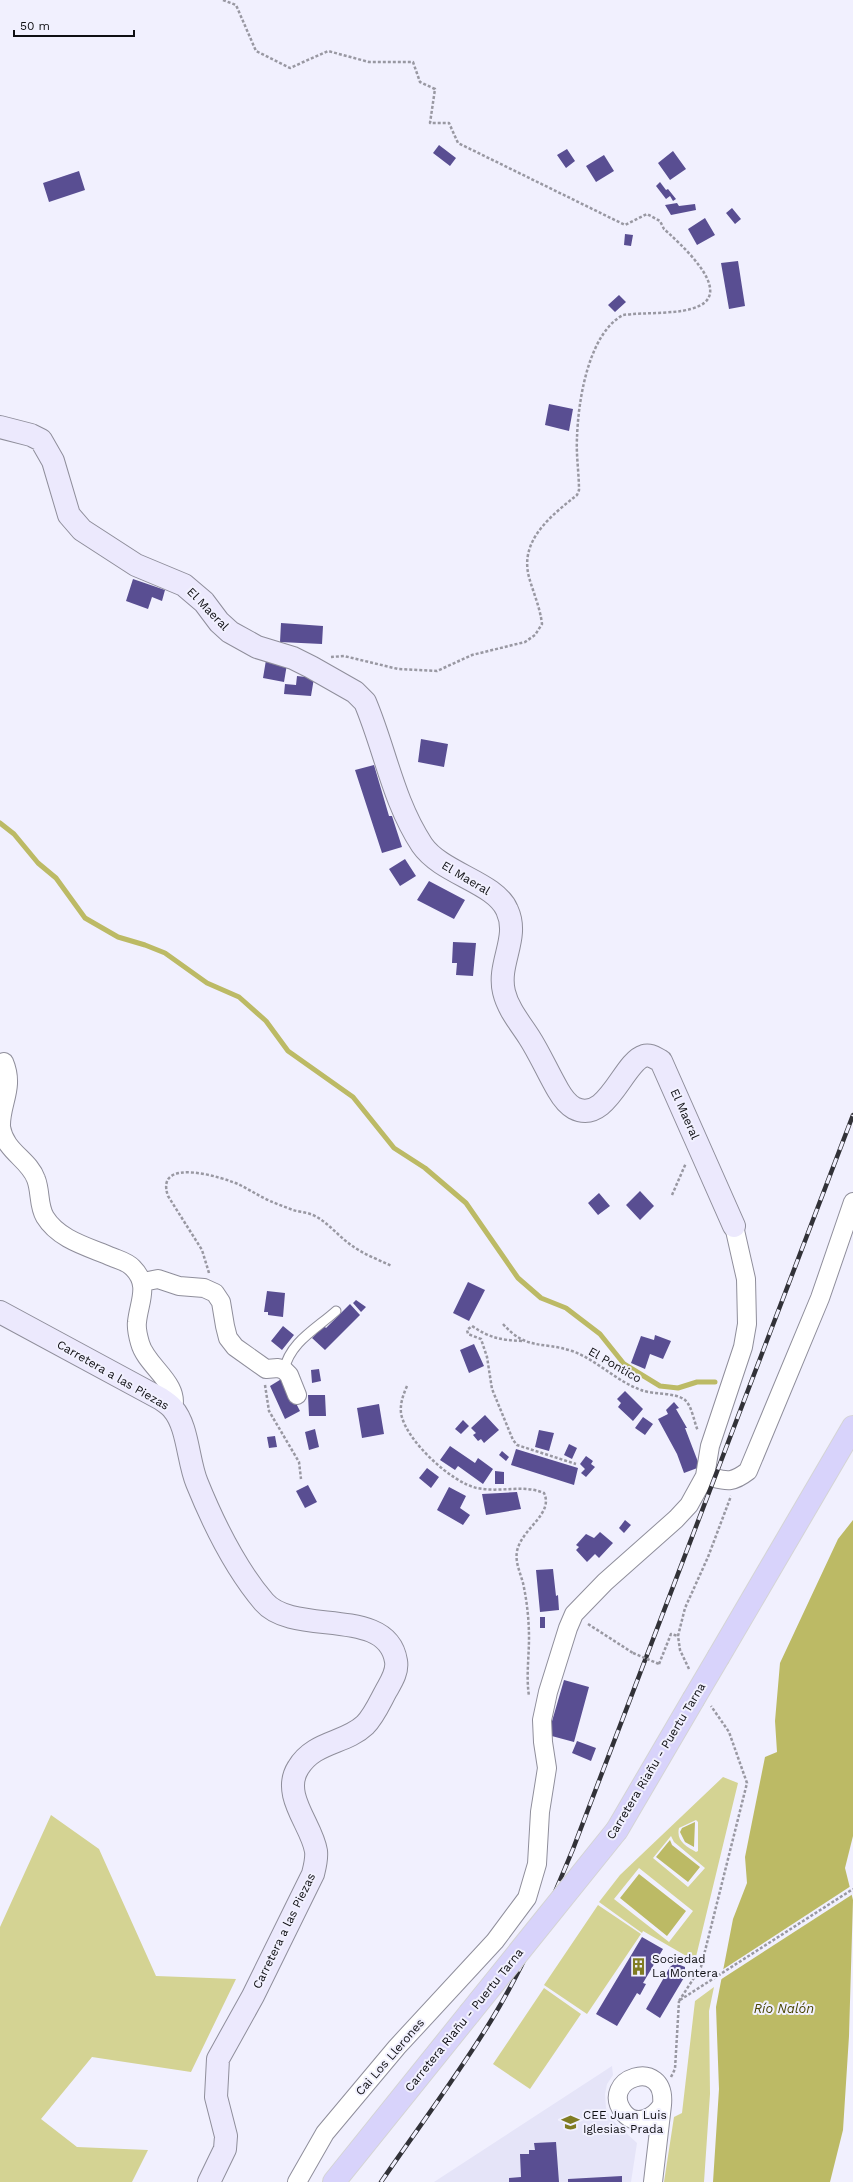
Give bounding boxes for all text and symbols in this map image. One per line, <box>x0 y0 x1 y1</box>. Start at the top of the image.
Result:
scale bar <box>14 12 134 38</box>
text: 50 m <box>20 19 50 33</box>
street label: El Maeral <box>184 585 232 634</box>
street label: El Maeral <box>439 858 493 898</box>
street label: El Maeral <box>668 1086 703 1142</box>
street label: Carretera a las Piezas <box>54 1337 172 1413</box>
street label: El Pontico <box>586 1344 644 1386</box>
street label: Carretera Riañu - Puertu Tarna <box>604 1680 708 1842</box>
street label: Carretera a las Piezas <box>250 1871 318 1991</box>
street label: Carretera Riañu - Puertu Tarna <box>402 1945 526 2094</box>
place label: Sociedad La Montera <box>652 1952 718 1980</box>
building icon: Sociedad La Montera <box>629 1956 649 1976</box>
water label: Río Nalón <box>754 2001 814 2016</box>
street label: Cai Los Llerones <box>353 2016 427 2098</box>
place label: CEE Juan Luis Iglesias Prada <box>583 2108 667 2136</box>
school or university icon: CEE Juan Luis Iglesias Prada <box>560 2112 580 2132</box>

